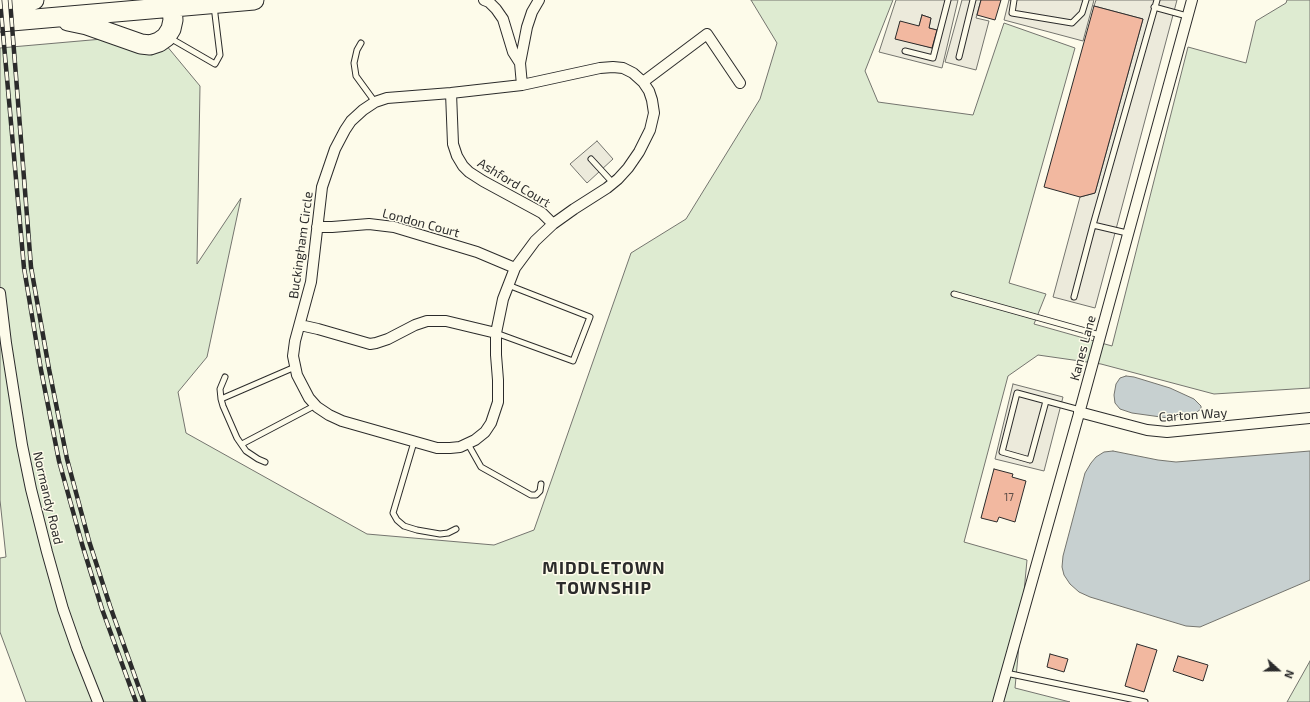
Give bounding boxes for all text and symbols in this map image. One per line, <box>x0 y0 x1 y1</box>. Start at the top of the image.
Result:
street label: Ashford Court <box>475 155 553 211</box>
street label: Buckingham Circle <box>286 190 316 300</box>
street label: London Court <box>381 205 461 241</box>
street label: Kanes Lane <box>1067 314 1099 382</box>
street label: Carton Way <box>1158 405 1228 425</box>
street label: Normandy Road <box>30 450 66 546</box>
house number: 17 <box>1004 490 1014 504</box>
district label: MIDDLETOWN TOWNSHIP <box>542 558 666 598</box>
north arrow <box>1258 650 1298 690</box>
text: N <box>1282 668 1297 681</box>

